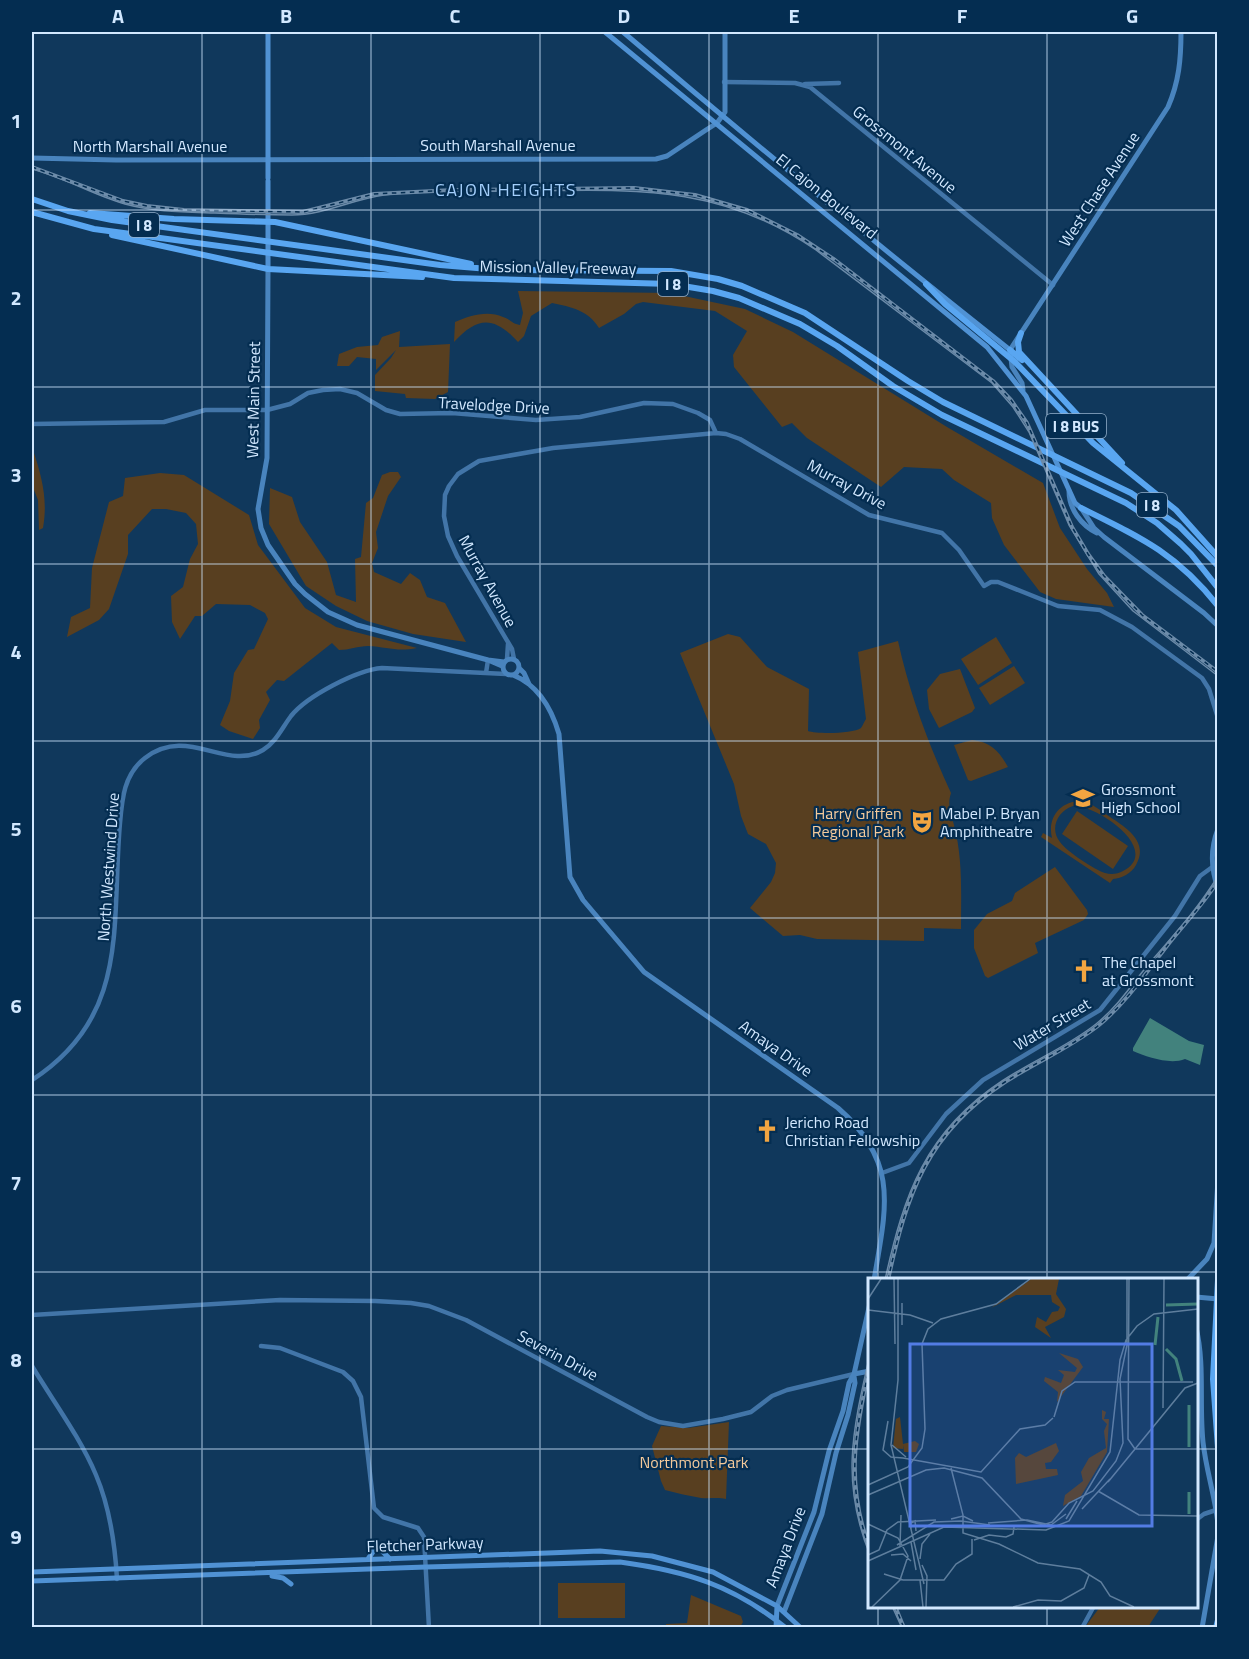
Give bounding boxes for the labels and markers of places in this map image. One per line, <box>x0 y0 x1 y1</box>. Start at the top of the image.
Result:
place label: Grossmont High School <box>1101 777 1180 819</box>
school or university icon: Grossmont High School <box>1070 785 1096 811</box>
place label: Mabel P. Bryan Amphitheatre <box>940 801 1040 843</box>
theatre icon: Mabel P. Bryan Amphitheatre <box>909 809 935 835</box>
place label: The Chapel at Grossmont <box>1102 950 1194 992</box>
church icon: The Chapel at Grossmont <box>1071 958 1097 984</box>
place label: Jericho Road Christian Fellowship <box>785 1110 920 1152</box>
church icon: Jericho Road Christian Fellowship <box>754 1118 780 1144</box>

